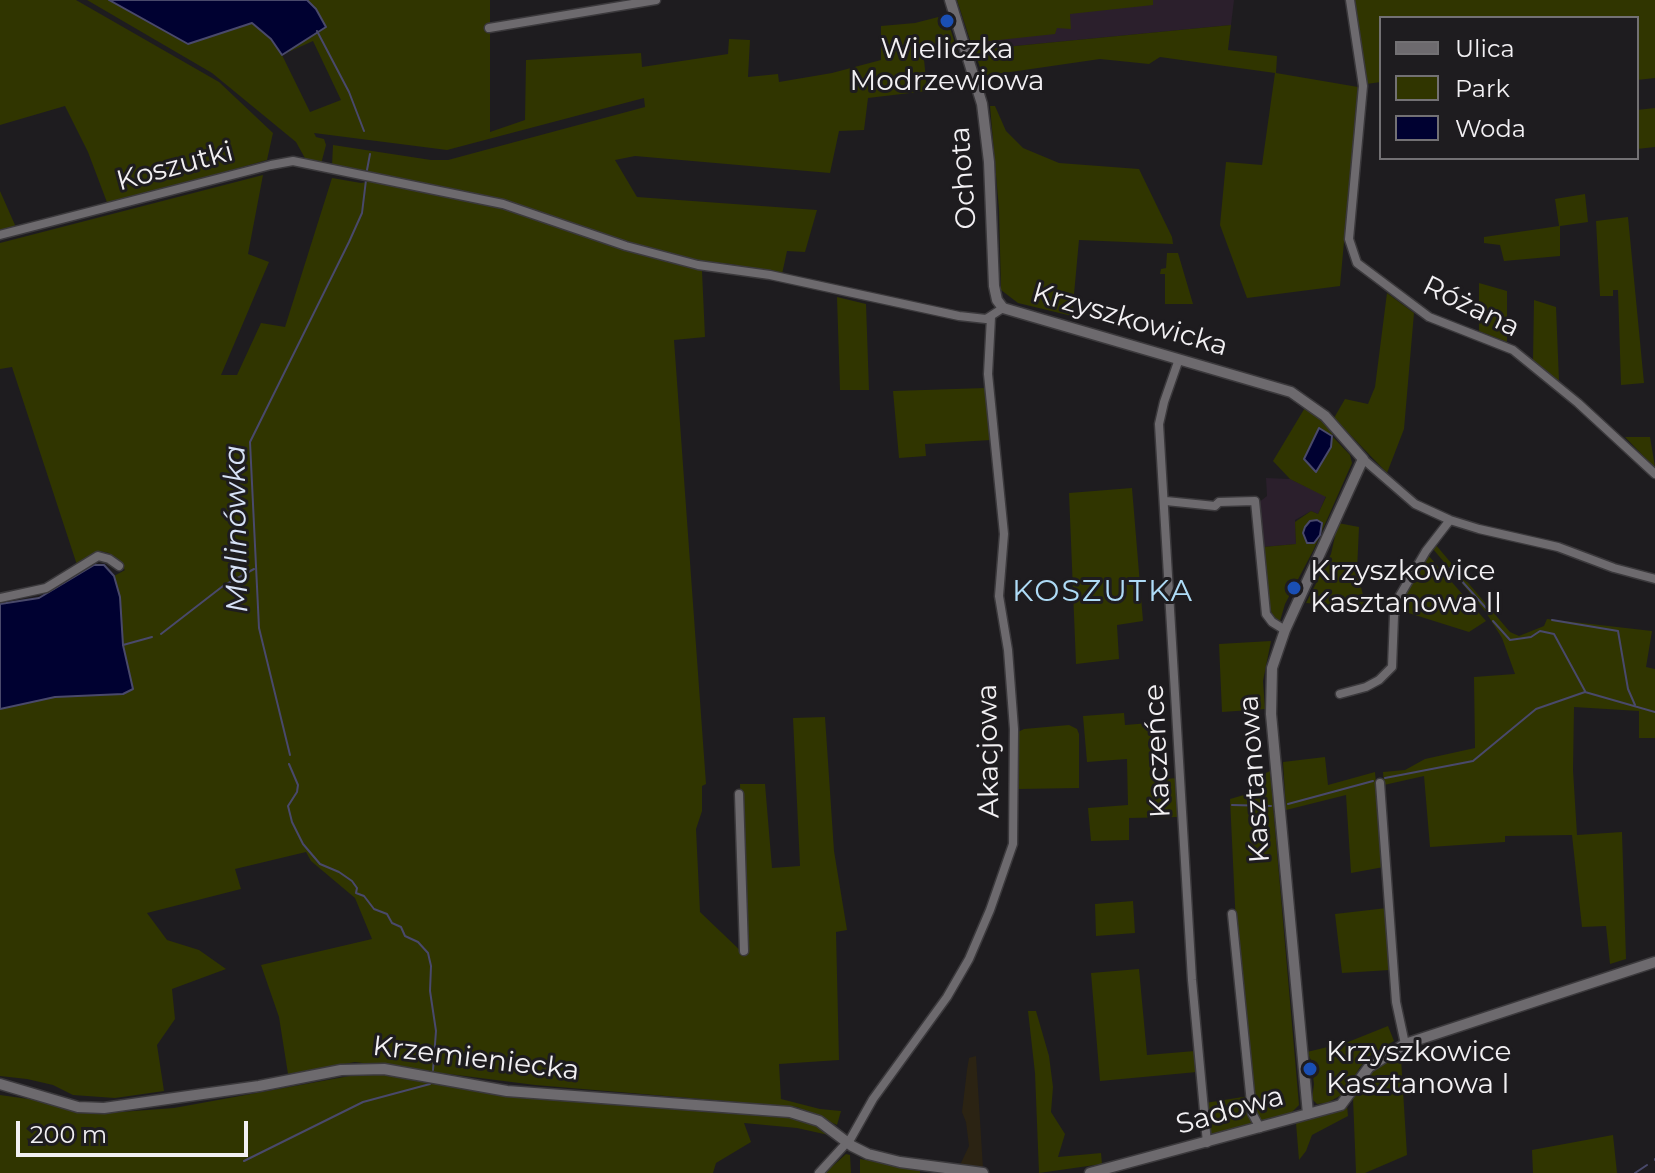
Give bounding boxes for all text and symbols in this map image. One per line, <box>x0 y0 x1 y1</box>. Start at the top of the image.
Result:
marker: Wieliczka Modrzewiowa <box>938 12 956 30</box>
legend <box>1379 16 1639 160</box>
place label: Wieliczka Modrzewiowa <box>849 33 1045 99</box>
text: Ulica <box>1455 34 1515 63</box>
text: Park <box>1455 74 1510 103</box>
text: Woda <box>1455 114 1526 143</box>
street label: Ochota <box>944 126 984 230</box>
street label: Koszutki <box>113 135 237 199</box>
street label: Różana <box>1417 269 1525 345</box>
street label: Krzyszkowicka <box>1028 276 1232 364</box>
water label: Malinówka <box>218 445 256 613</box>
place label: Krzyszkowice Kasztanowa II <box>1310 555 1502 621</box>
district label: KOSZUTKA <box>1012 574 1194 610</box>
marker: Krzyszkowice Kasztanowa II <box>1285 579 1303 597</box>
street label: Kaczeńce <box>1138 683 1178 819</box>
street label: Akacjowa <box>971 684 1007 818</box>
street label: Kasztanowa <box>1232 694 1278 864</box>
street label: Krzemieniecka <box>371 1030 581 1088</box>
place label: Krzyszkowice Kasztanowa I <box>1326 1036 1512 1102</box>
marker: Krzyszkowice Kasztanowa I <box>1301 1060 1319 1078</box>
street label: Sadowa <box>1172 1080 1288 1142</box>
scale bar <box>20 1105 252 1155</box>
text: 200 m <box>30 1120 107 1149</box>

